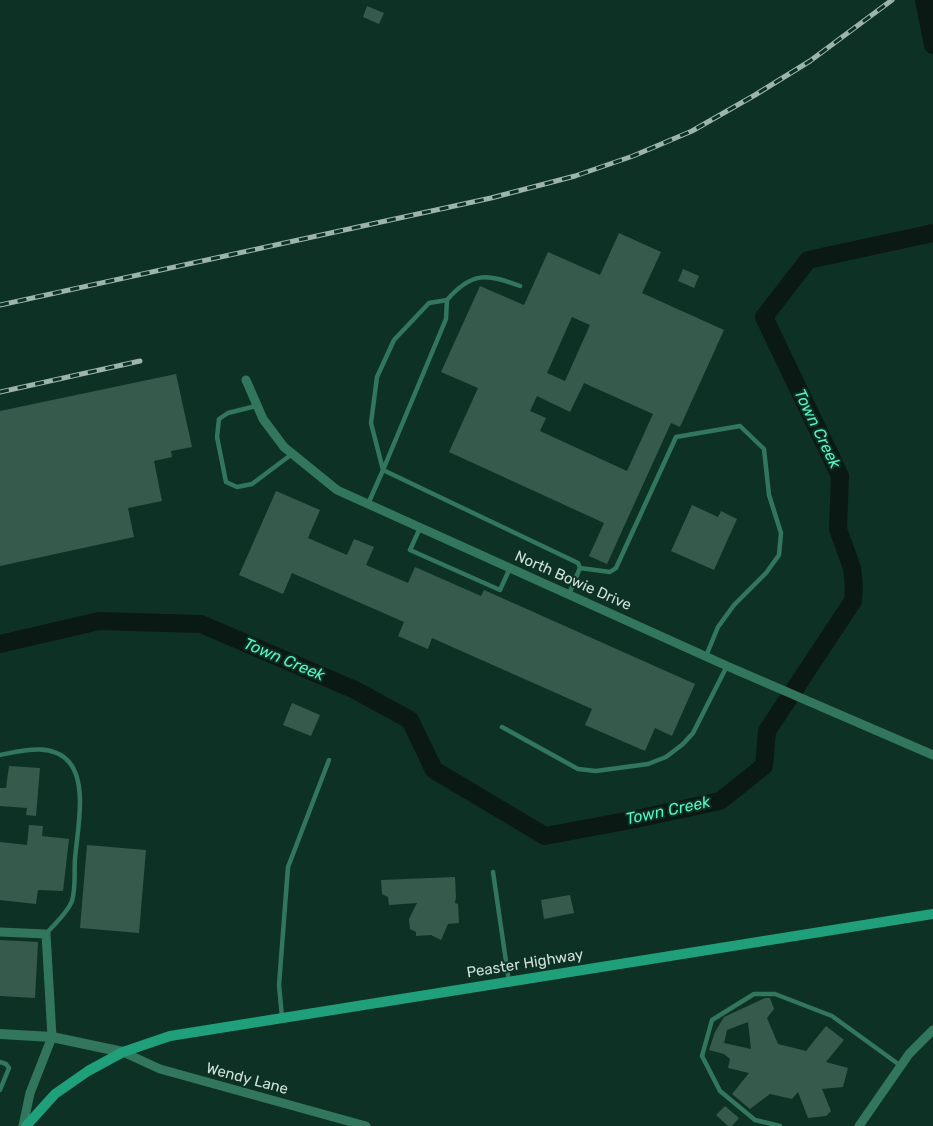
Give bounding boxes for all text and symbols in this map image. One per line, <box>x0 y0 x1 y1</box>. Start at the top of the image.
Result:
water label: Town Creek <box>790 386 844 472</box>
street label: North Bowie Drive <box>512 547 634 615</box>
water label: Town Creek <box>241 634 327 686</box>
water label: Town Creek <box>624 793 712 829</box>
street label: Peaster Highway <box>465 946 585 982</box>
street label: Wendy Lane <box>204 1059 290 1099</box>

